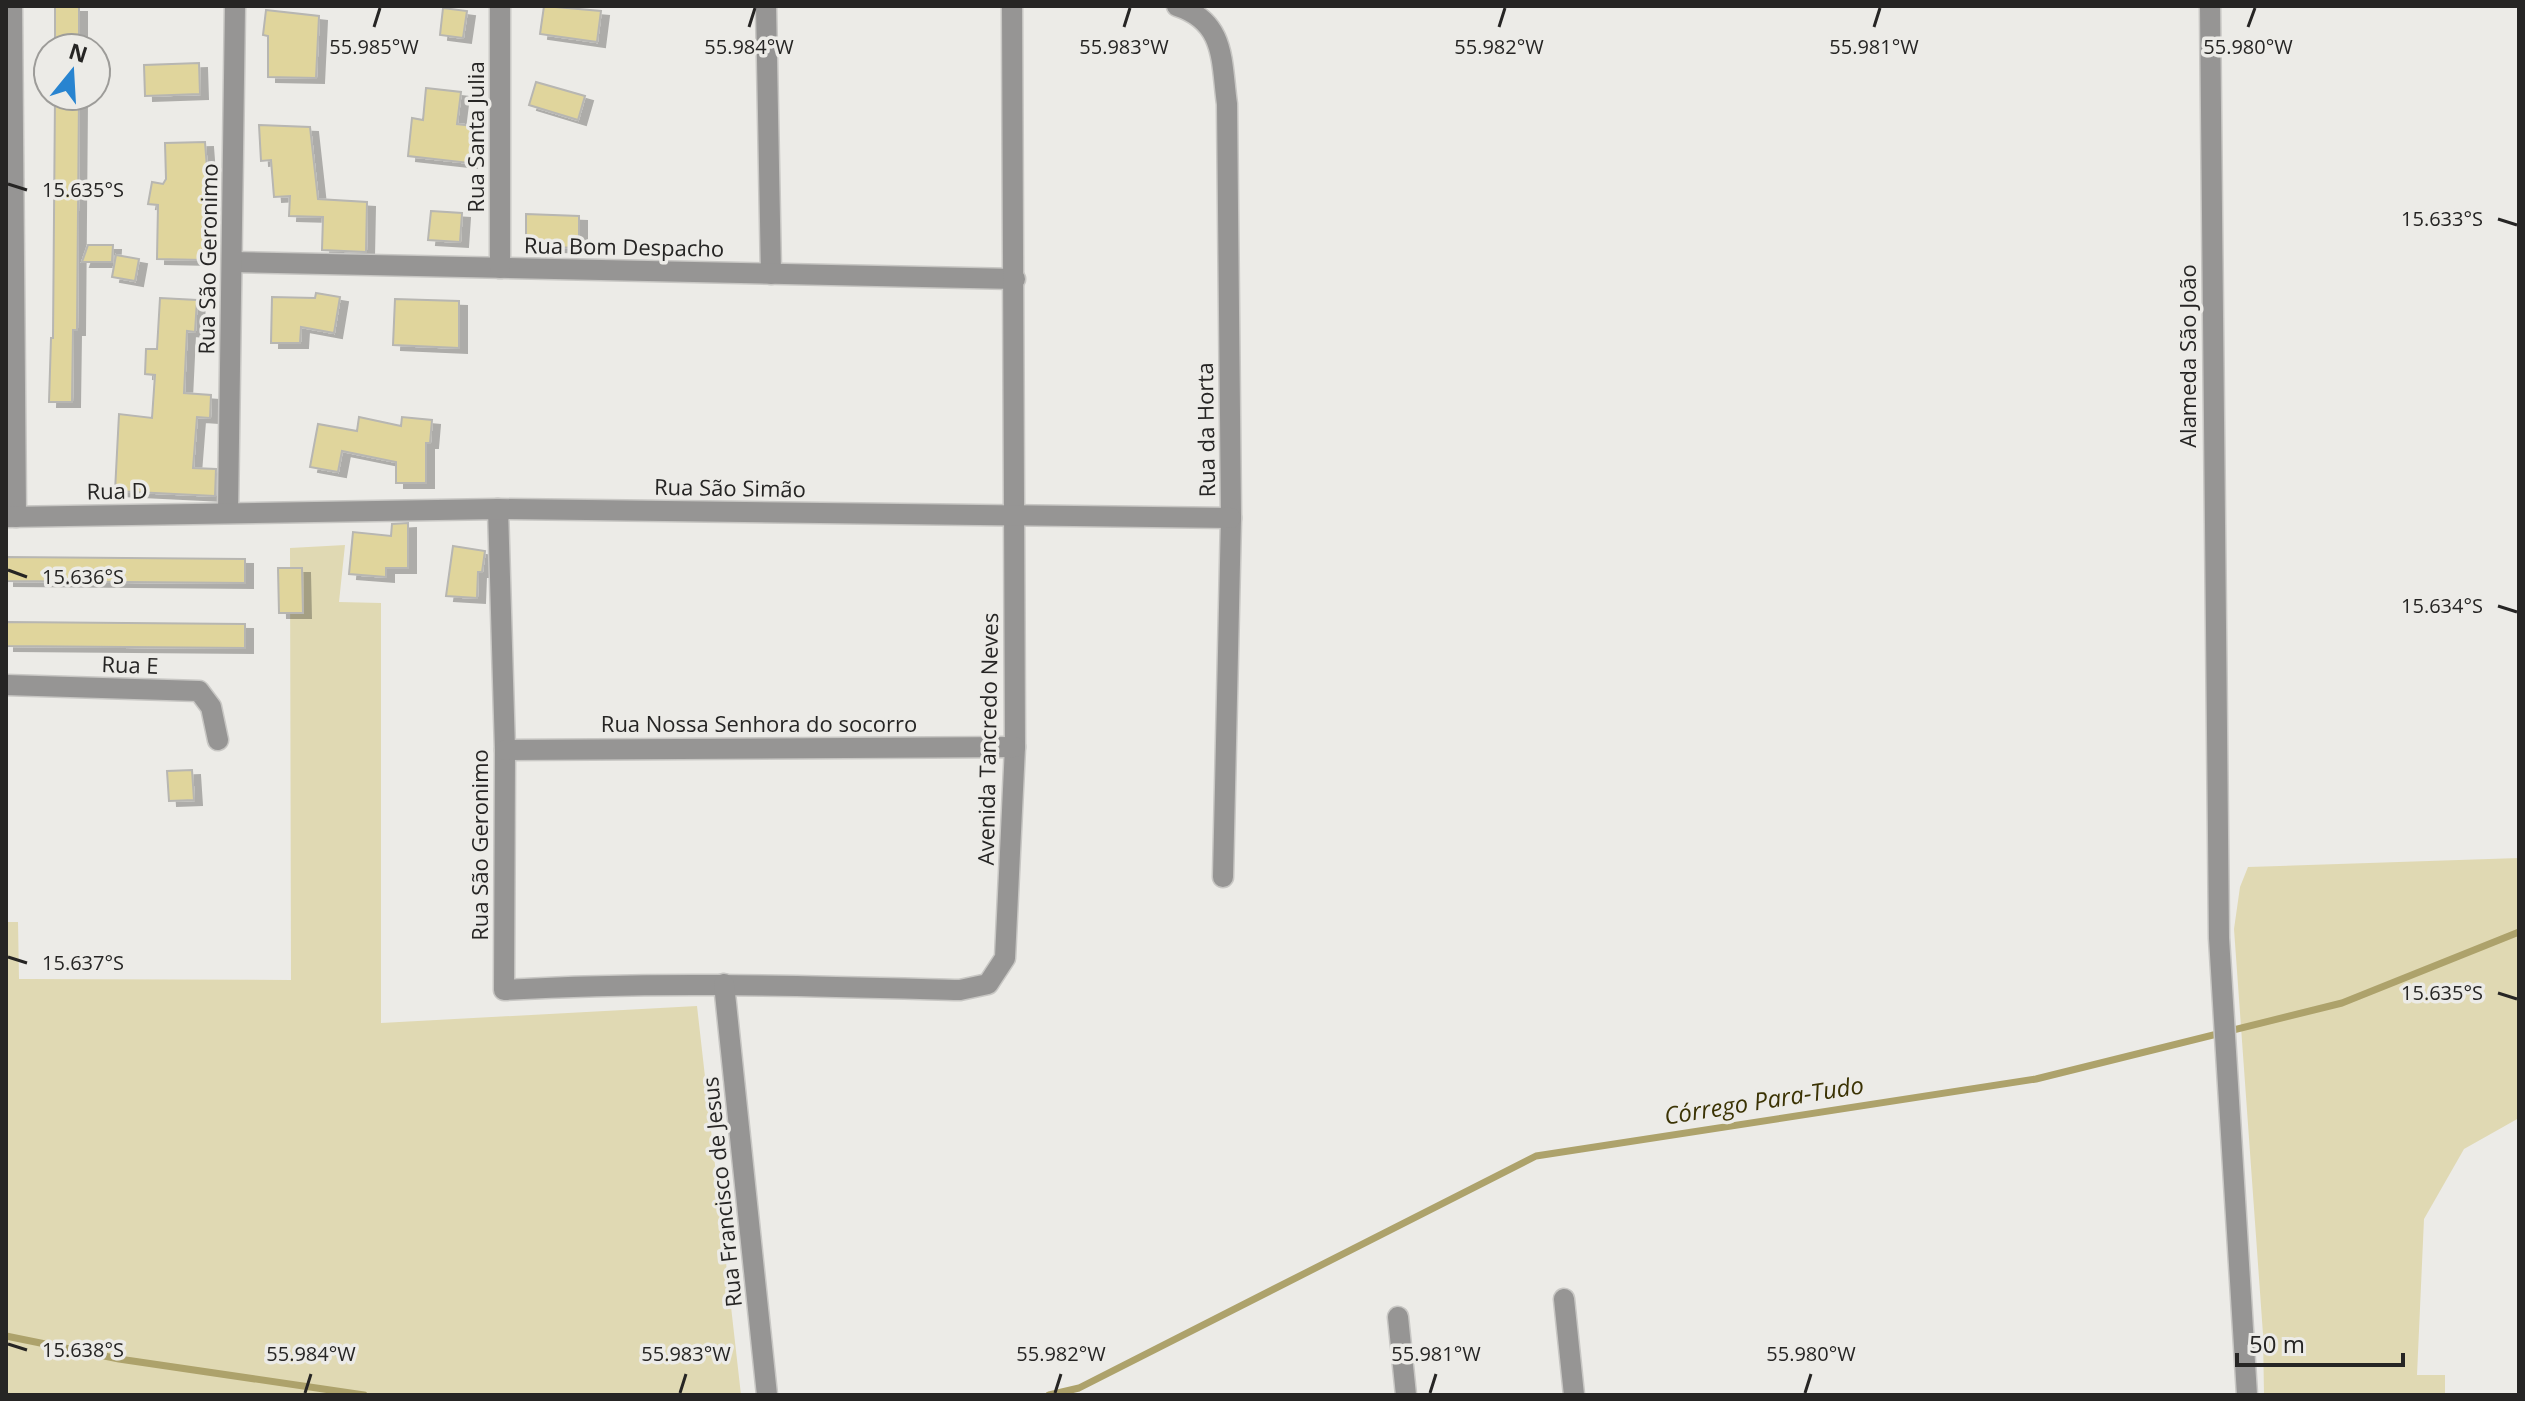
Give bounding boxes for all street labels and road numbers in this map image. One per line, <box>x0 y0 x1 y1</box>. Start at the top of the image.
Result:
street label: Rua Santa Julia <box>460 61 490 213</box>
street label: Rua São Geronimo <box>190 163 224 355</box>
street label: Rua Bom Despacho <box>524 229 724 263</box>
street label: Alameda São João <box>2172 264 2202 448</box>
street label: Rua da Horta <box>1189 362 1221 498</box>
street label: Rua São Simão <box>654 471 806 503</box>
street label: Rua D <box>86 474 148 506</box>
street label: Avenida Tancredo Neves <box>970 612 1004 866</box>
street label: Rua E <box>101 648 159 680</box>
street label: Rua Nossa Senhora do socorro <box>601 708 917 738</box>
street label: Rua São Geronimo <box>464 749 494 941</box>
street label: Rua Francisco de Jesus <box>694 1075 748 1309</box>

